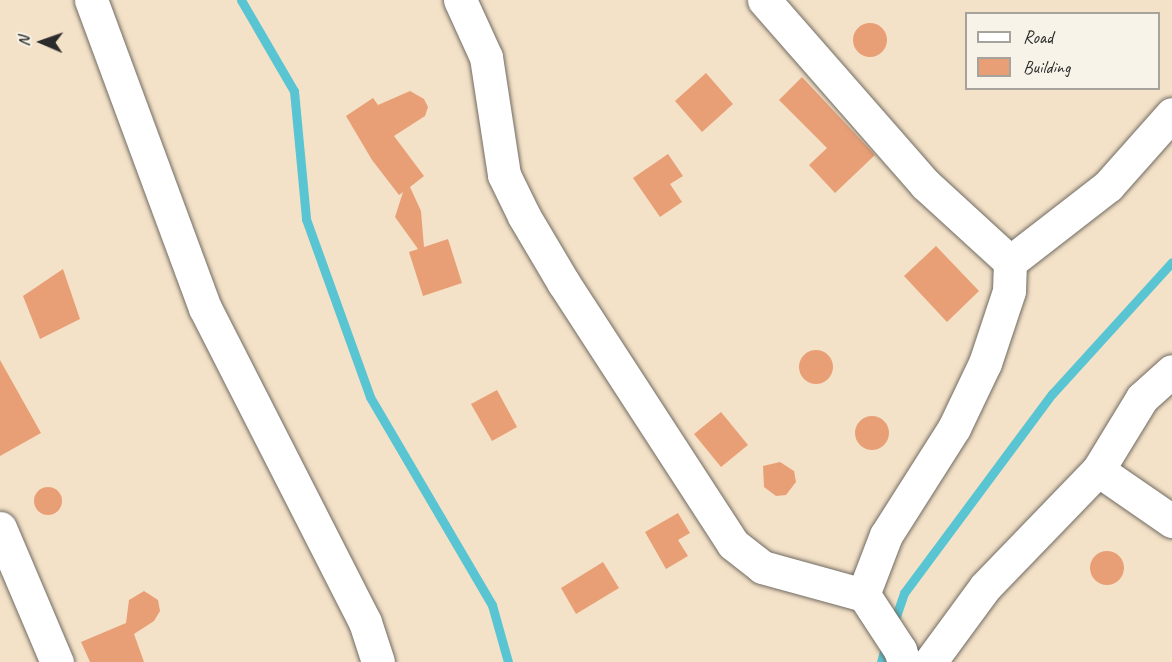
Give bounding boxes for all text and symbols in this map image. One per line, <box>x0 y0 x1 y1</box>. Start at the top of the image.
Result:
north arrow <box>12 12 72 72</box>
legend <box>965 12 1160 90</box>
text: Road <box>1023 26 1053 48</box>
text: N <box>14 36 34 47</box>
text: Building <box>1023 56 1070 78</box>

